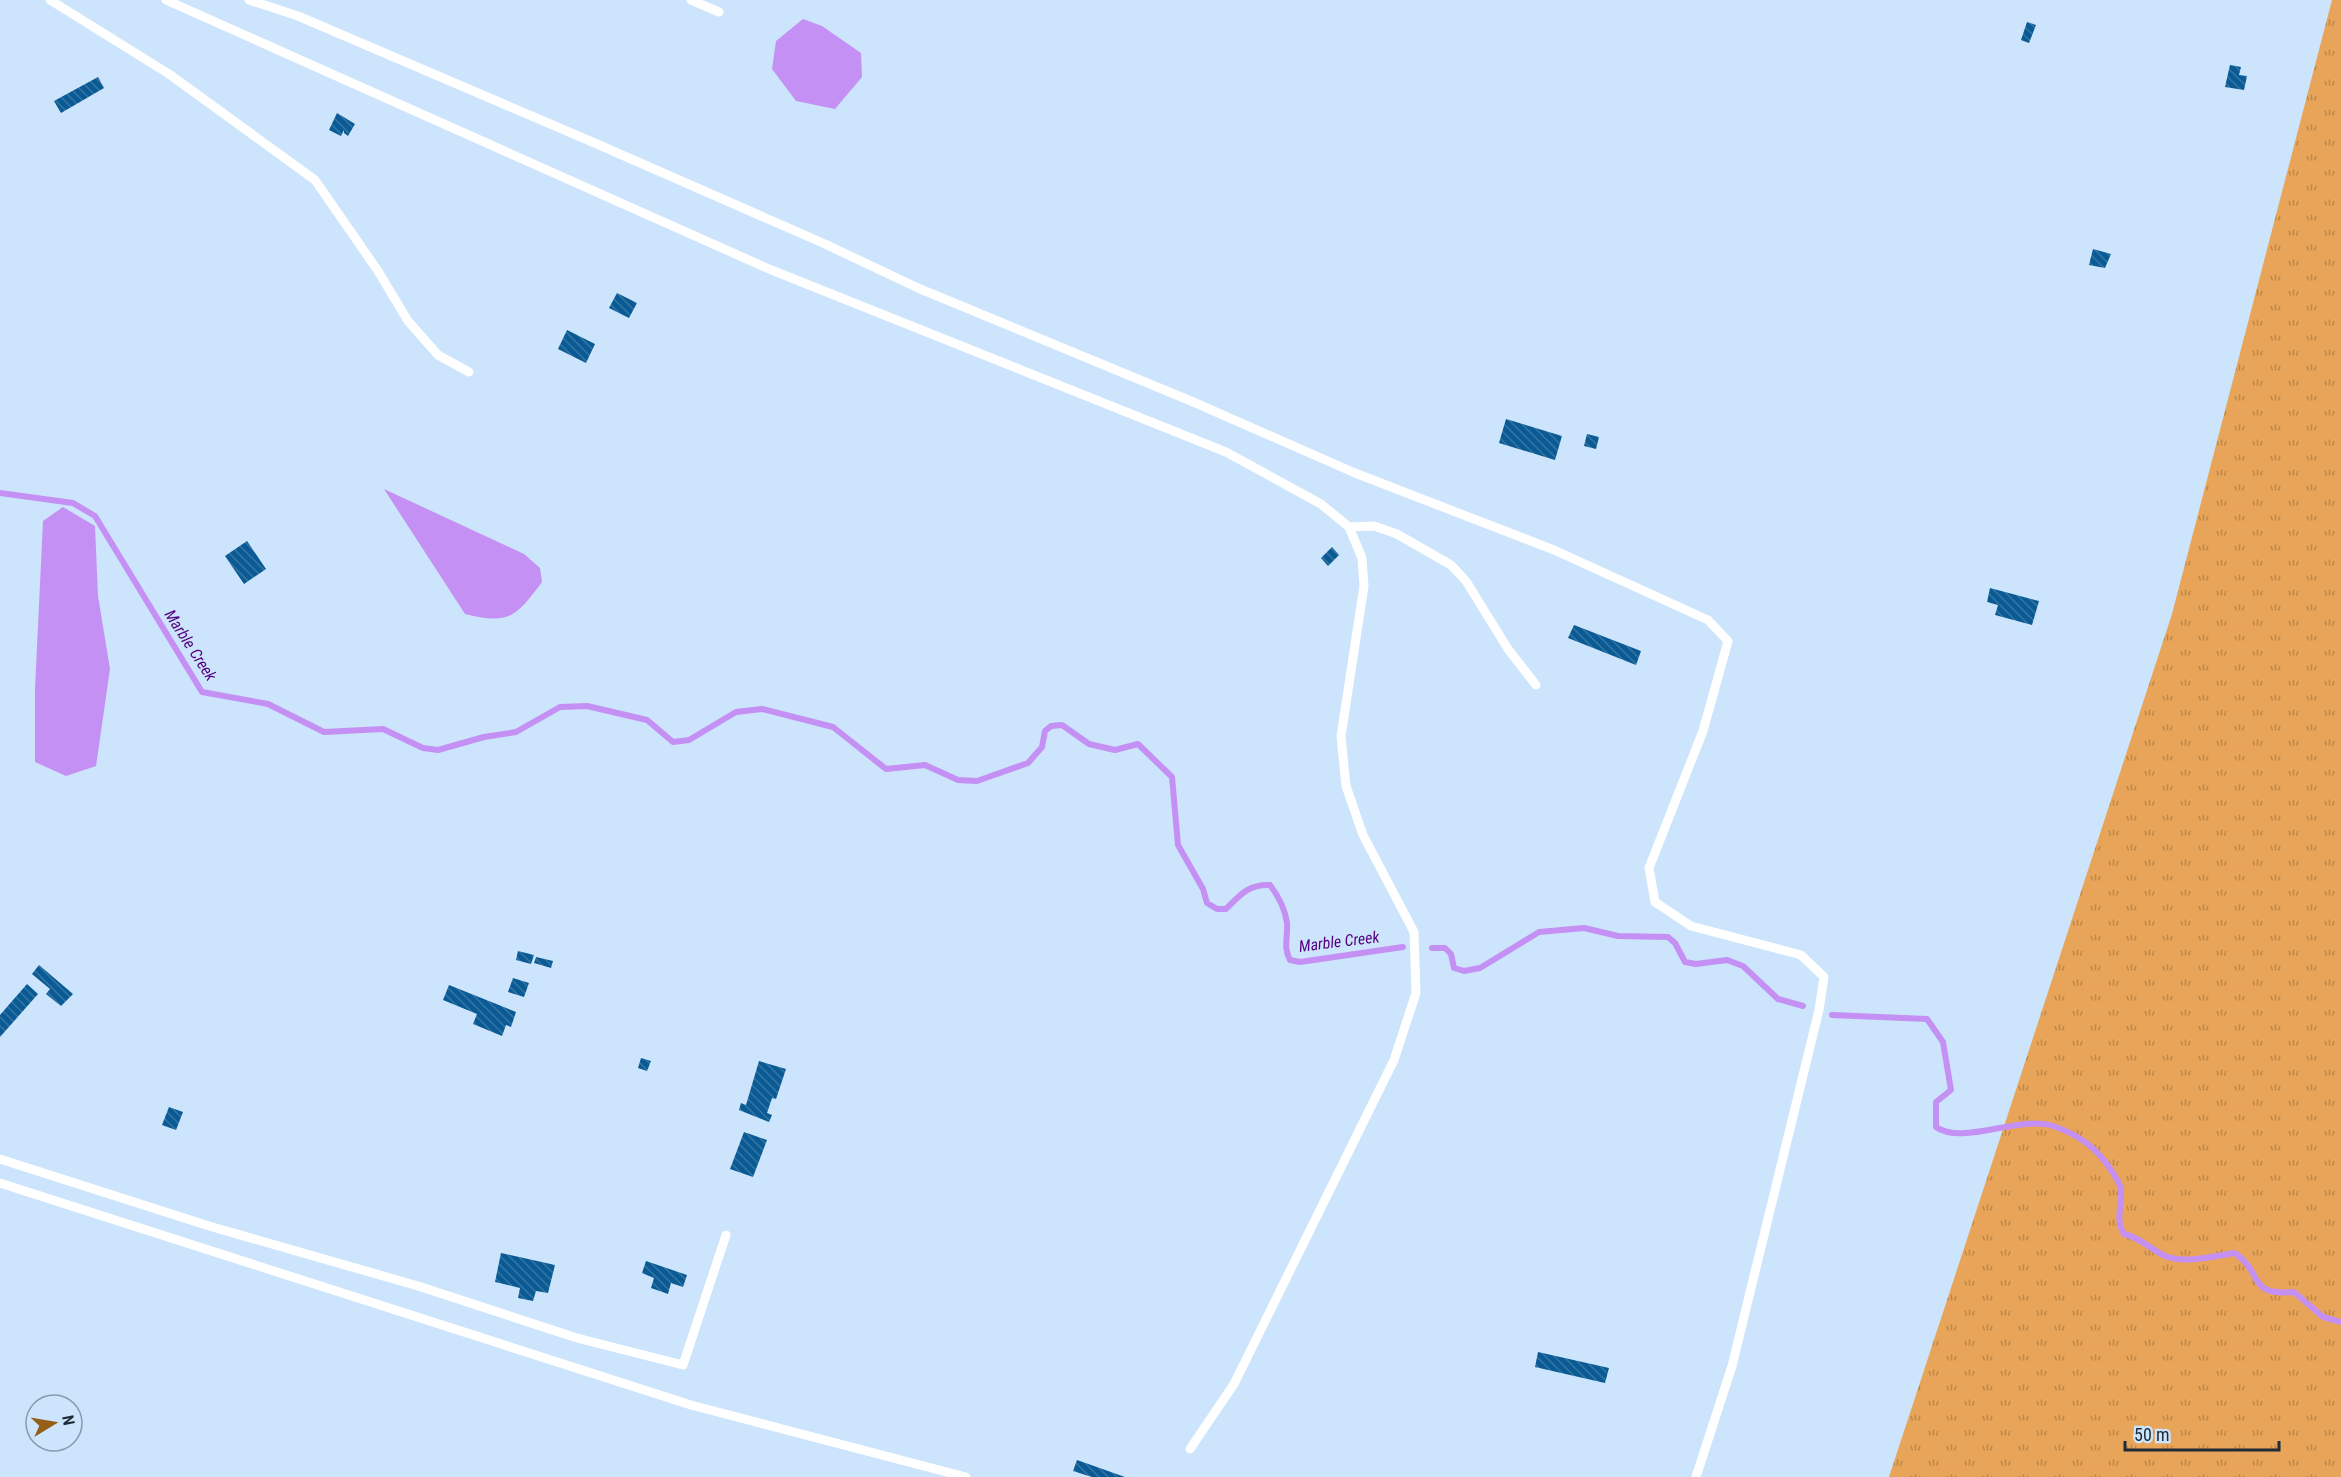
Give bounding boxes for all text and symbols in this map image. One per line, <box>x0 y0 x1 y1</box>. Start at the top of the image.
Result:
water label: Marble Creek <box>161 606 221 685</box>
water label: Marble Creek <box>1298 927 1381 956</box>
north arrow <box>24 1393 84 1453</box>
text: N <box>58 1414 78 1427</box>
scale bar <box>2125 1414 2280 1452</box>
text: 50 m <box>2134 1424 2169 1445</box>

